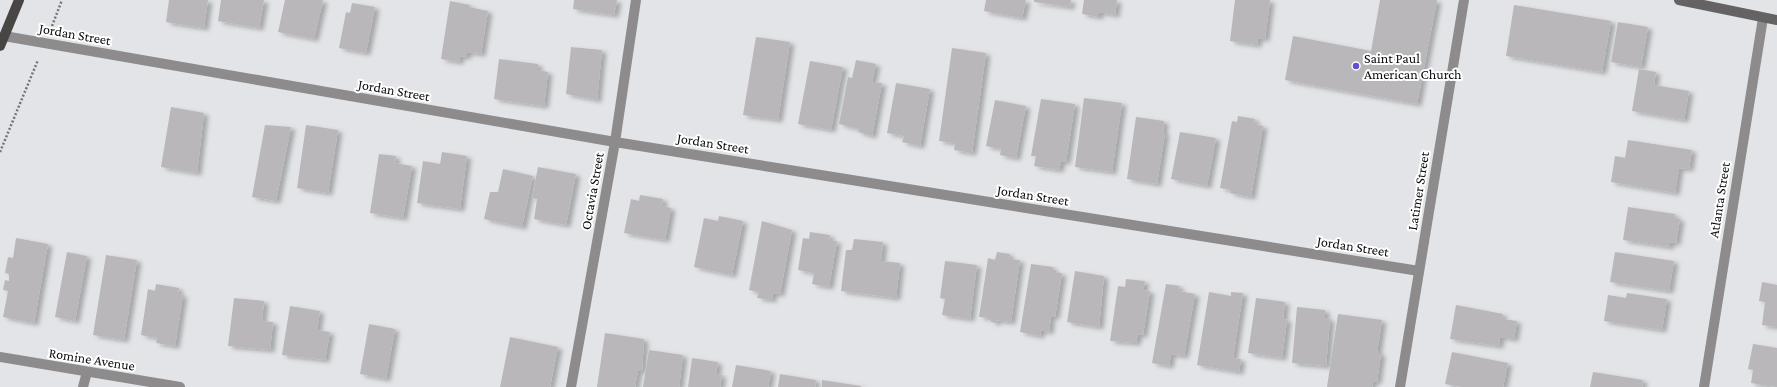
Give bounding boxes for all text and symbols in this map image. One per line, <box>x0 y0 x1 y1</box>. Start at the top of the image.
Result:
street label: Jordan Street <box>36 19 112 48</box>
place label: Saint Paul American Church <box>1364 50 1462 82</box>
marker: Saint Paul American Church <box>1351 61 1361 71</box>
street label: Jordan Street <box>355 75 431 104</box>
street label: Jordan Street <box>674 129 750 157</box>
street label: Latimer Street <box>1404 150 1432 232</box>
street label: Octavia Street <box>577 151 607 231</box>
street label: Atlanta Street <box>1705 161 1733 239</box>
street label: Jordan Street <box>994 181 1070 209</box>
street label: Jordan Street <box>1314 232 1390 260</box>
street label: Romine Avenue <box>48 344 136 374</box>

